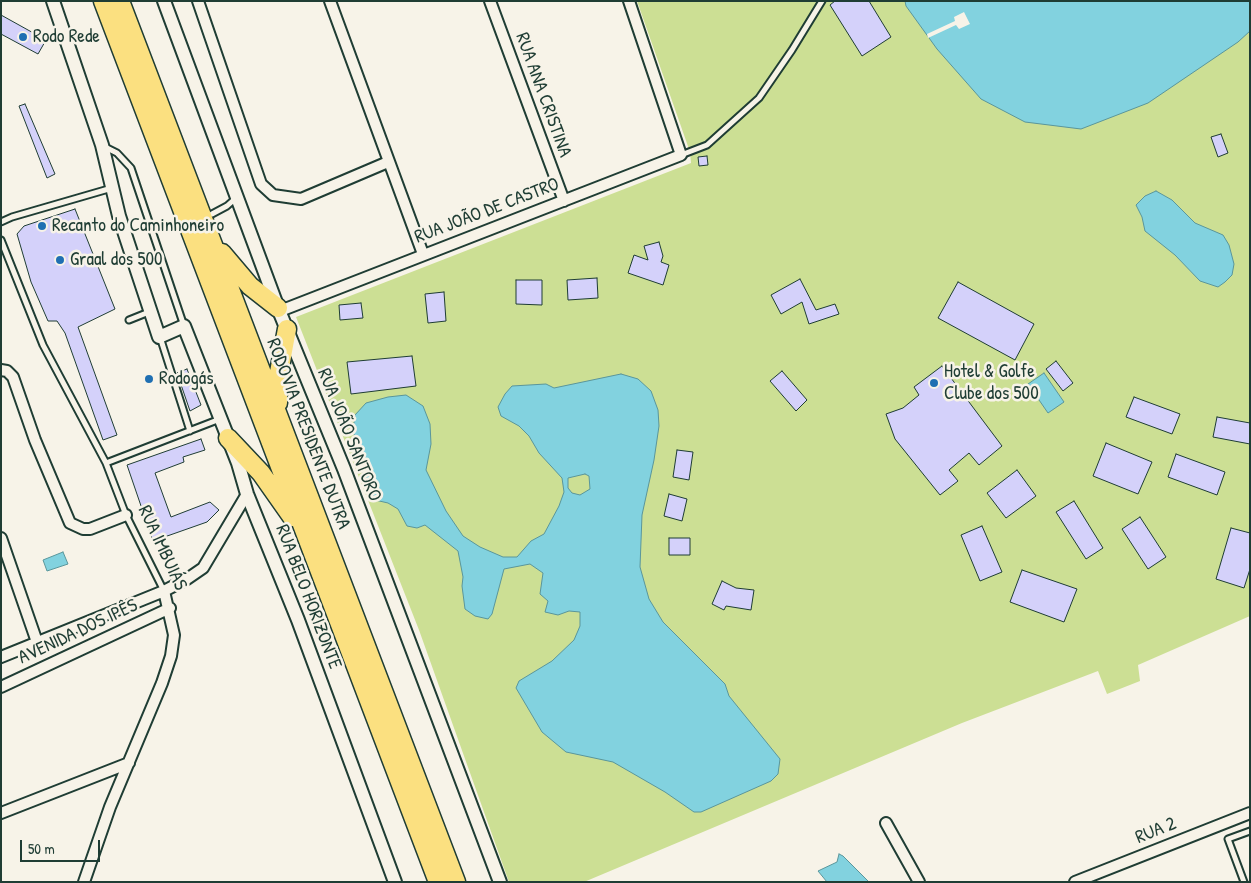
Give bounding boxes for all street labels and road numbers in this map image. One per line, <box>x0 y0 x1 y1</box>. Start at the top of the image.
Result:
street label: RUA ANA CRISTINA <box>510 30 576 160</box>
street label: RUA JOÃO DE CASTRO <box>412 173 562 249</box>
street label: RODOVIA PRESIDENTE DUTRA <box>261 335 355 533</box>
street label: RUA JOÃO SANTORO <box>312 365 386 505</box>
street label: RUA IMBUIÁS <box>132 502 192 594</box>
street label: RUA BELO HORIZONTE <box>270 522 346 672</box>
street label: AVENIDA DOS IPÊS <box>15 594 141 670</box>
street label: RUA 2 <box>1132 813 1180 849</box>

